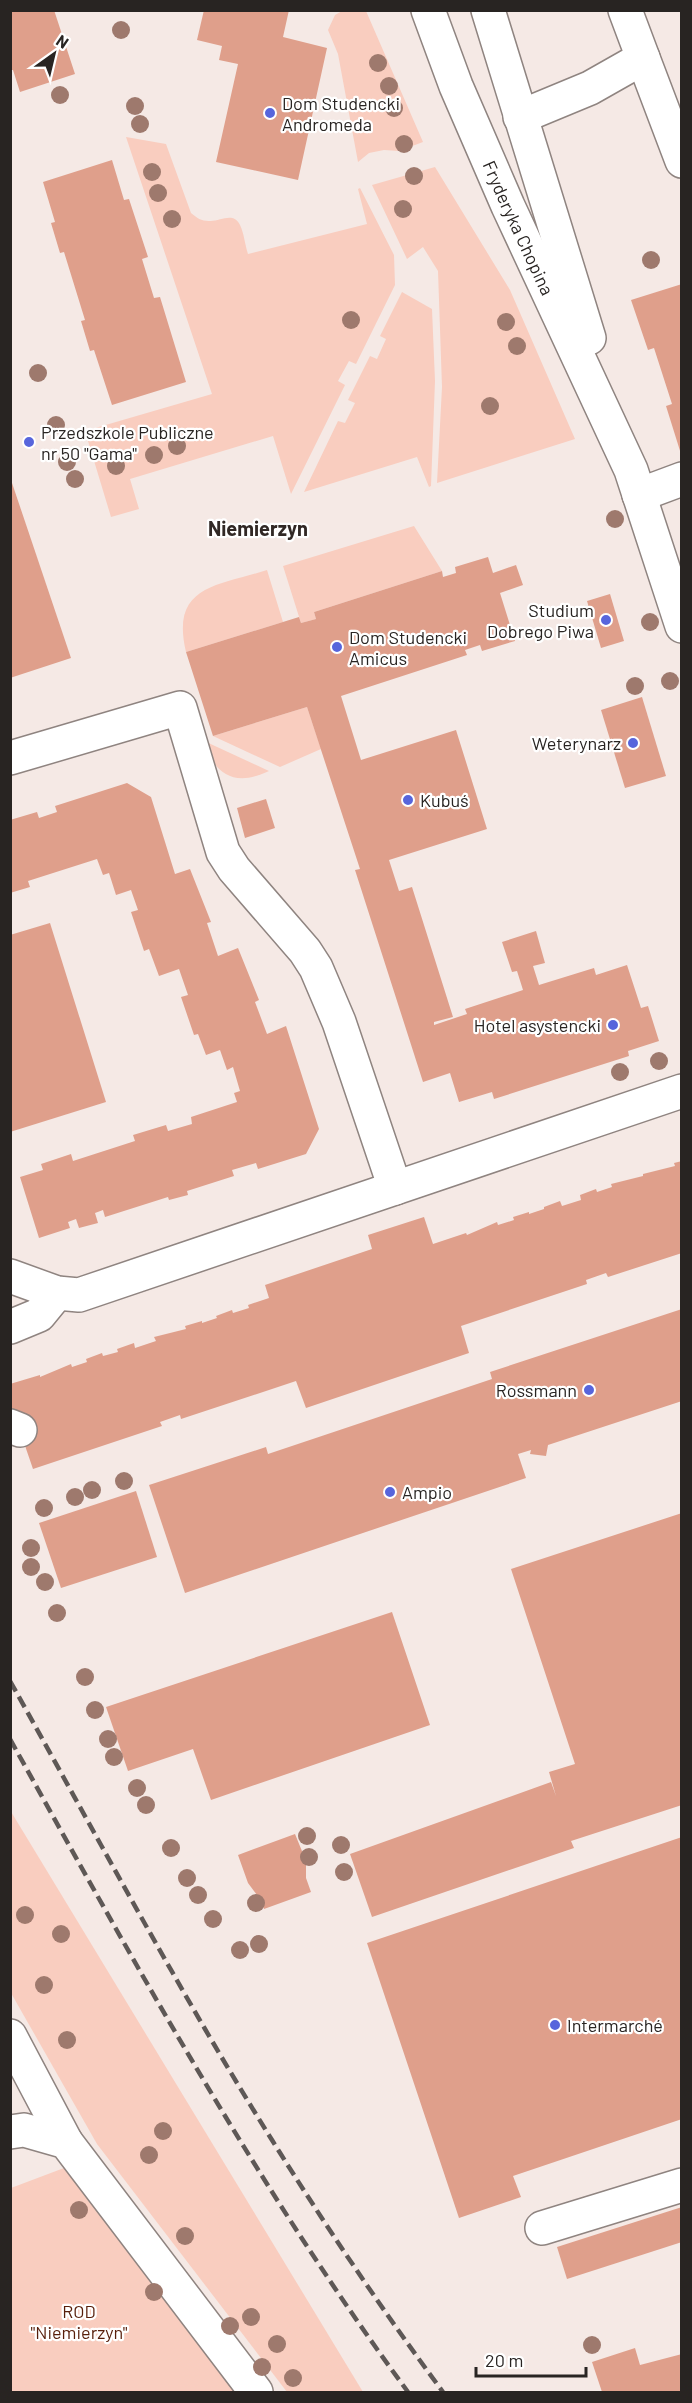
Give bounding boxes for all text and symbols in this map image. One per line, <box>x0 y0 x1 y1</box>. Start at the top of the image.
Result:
north arrow <box>24 24 84 84</box>
text: N <box>53 30 72 52</box>
place label: Dom Studencki Andromeda <box>282 92 400 135</box>
marker: Dom Studencki Andromeda <box>263 106 277 120</box>
street label: Fryderyka Chopina <box>479 157 559 298</box>
place label: Przedszkole Publiczne nr 50 "Gama" <box>41 421 214 464</box>
marker: Przedszkole Publiczne nr 50 "Gama" <box>22 435 36 449</box>
district label: Niemierzyn <box>208 516 308 540</box>
place label: Studium Dobrego Piwa <box>487 599 594 642</box>
marker: Studium Dobrego Piwa <box>599 613 613 627</box>
place label: Dom Studencki Amicus <box>349 626 467 669</box>
marker: Dom Studencki Amicus <box>330 640 344 654</box>
place label: Weterynarz <box>532 732 621 754</box>
marker: Weterynarz <box>626 736 640 750</box>
place label: Kubuś <box>420 789 469 811</box>
marker: Kubuś <box>401 793 415 807</box>
place label: Hotel asystencki <box>474 1014 601 1036</box>
marker: Hotel asystencki <box>606 1018 620 1032</box>
place label: Rossmann <box>496 1379 577 1401</box>
marker: Rossmann <box>582 1383 596 1397</box>
place label: Ampio <box>402 1481 452 1503</box>
marker: Ampio <box>383 1485 397 1499</box>
place label: Intermarché <box>567 2014 663 2036</box>
marker: Intermarché <box>548 2018 562 2032</box>
park label: ROD "Niemierzyn" <box>31 2300 128 2343</box>
scale bar <box>476 2340 586 2378</box>
text: 20 m <box>485 2349 523 2371</box>

